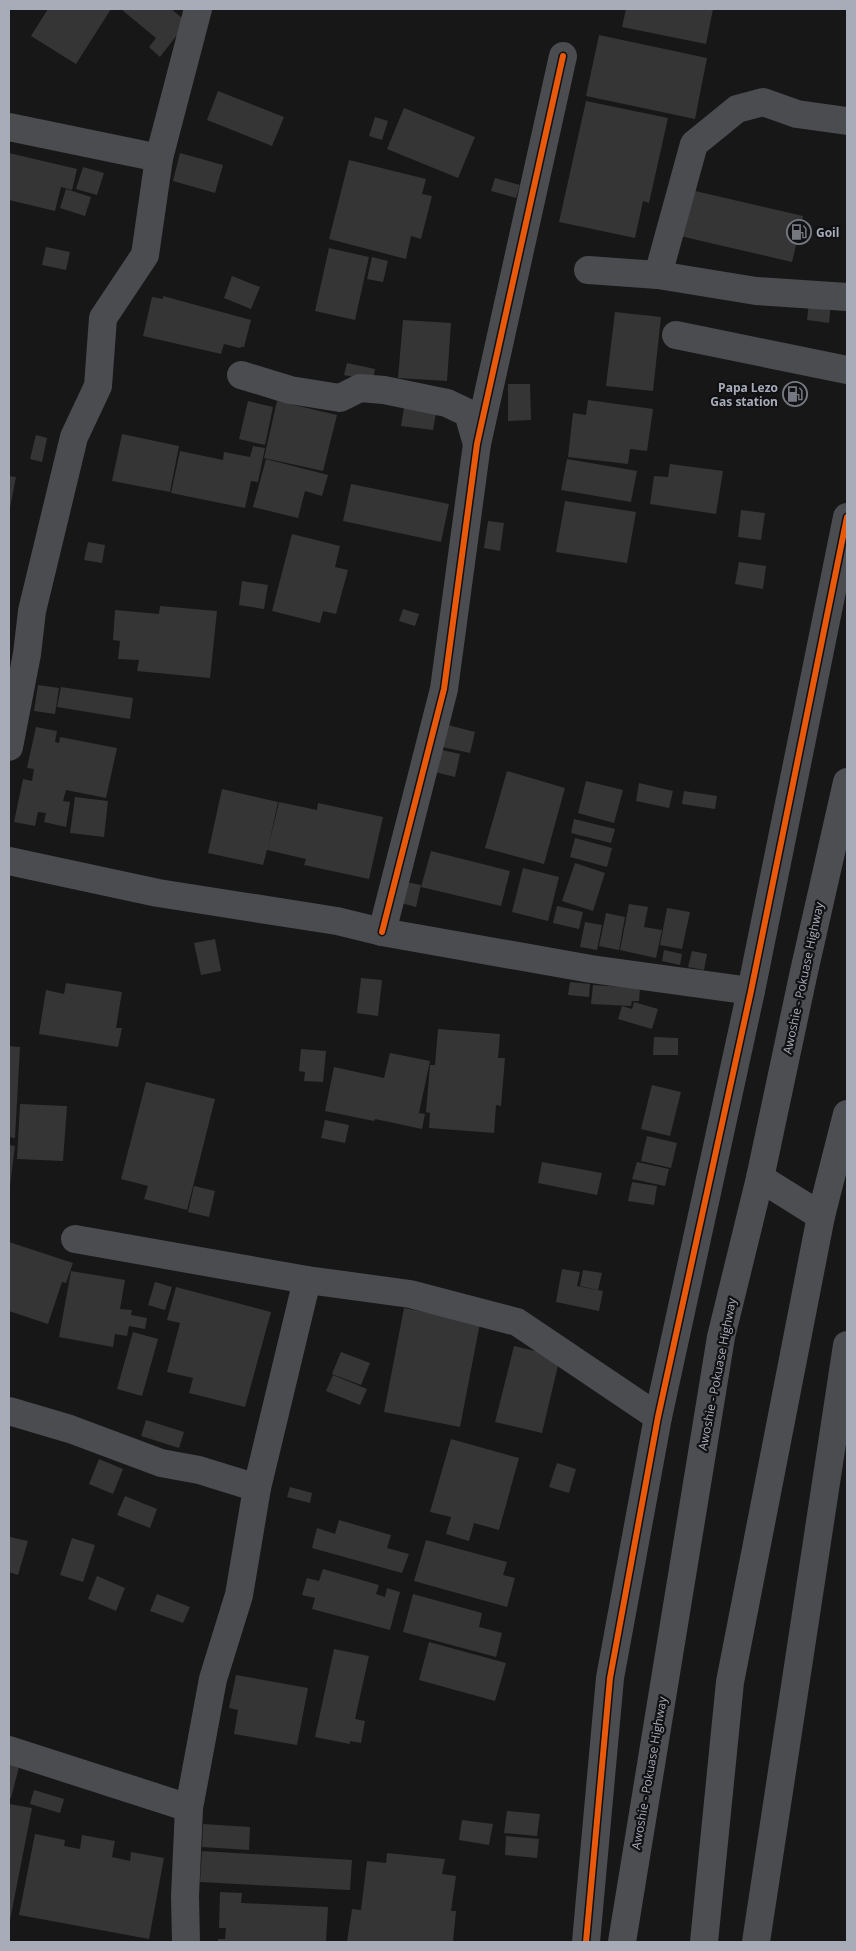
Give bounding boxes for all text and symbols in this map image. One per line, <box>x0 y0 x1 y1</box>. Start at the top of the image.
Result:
fuel station icon: Goil <box>786 219 812 245</box>
place label: Goil <box>816 224 839 241</box>
place label: Papa Lezo Gas station <box>710 379 778 410</box>
fuel station icon: Papa Lezo Gas station <box>782 381 808 407</box>
street label: Awoshie - Pokuase Highway <box>779 899 828 1056</box>
street label: Awoshie - Pokuase Highway <box>694 1295 740 1452</box>
street label: Awoshie - Pokuase Highway <box>627 1694 671 1851</box>

